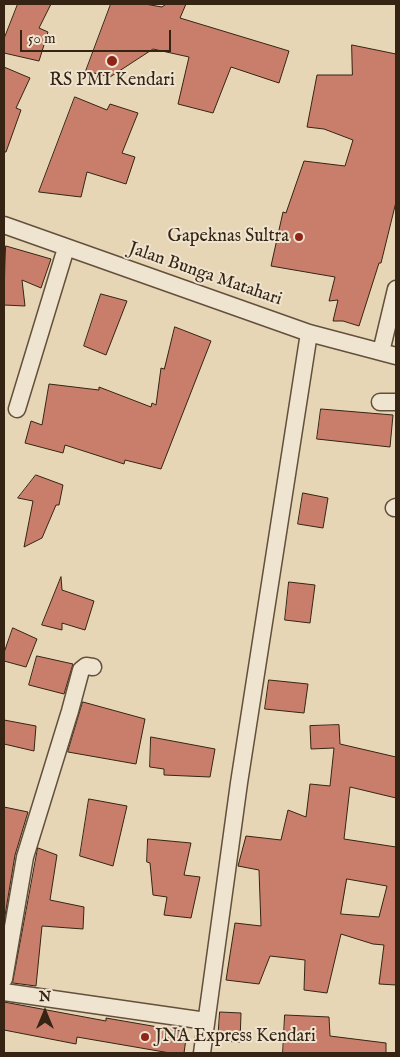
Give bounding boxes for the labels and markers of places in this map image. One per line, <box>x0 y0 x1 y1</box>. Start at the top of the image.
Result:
marker: RS PMI Kendari <box>105 54 119 68</box>
place label: RS PMI Kendari <box>49 70 175 92</box>
place label: Gapeknas Sultra <box>168 226 289 248</box>
marker: Gapeknas Sultra <box>293 231 305 243</box>
place label: JNA Express Kendari <box>155 1026 316 1048</box>
marker: JNA Express Kendari <box>139 1031 151 1043</box>

